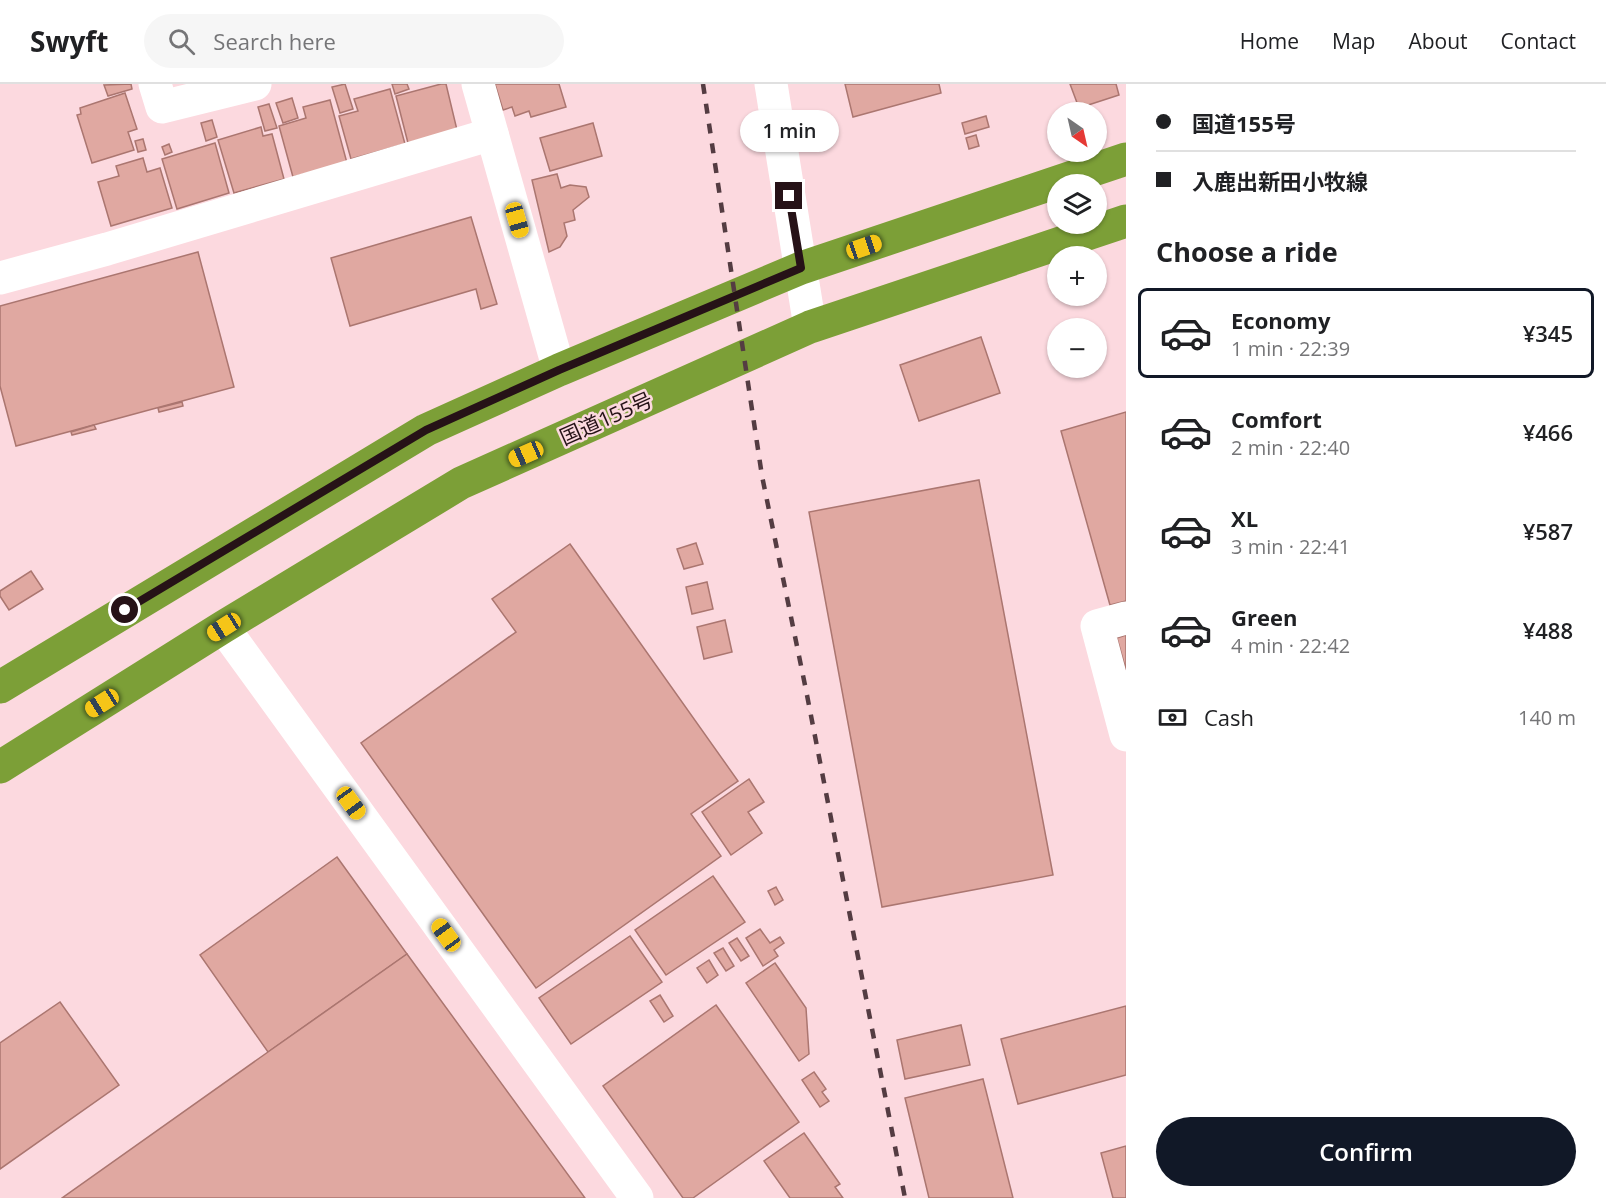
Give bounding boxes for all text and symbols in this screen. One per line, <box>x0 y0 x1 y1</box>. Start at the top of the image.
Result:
search box <box>144 14 564 68</box>
text: Swyft <box>30 22 108 60</box>
icon: search <box>165 25 198 58</box>
text: Search here <box>213 26 336 56</box>
text: Home <box>1240 27 1299 55</box>
text: Map <box>1332 27 1375 55</box>
text: About <box>1408 27 1468 55</box>
text: Contact <box>1501 27 1576 55</box>
north arrow <box>1047 102 1107 162</box>
map controls <box>1047 102 1107 378</box>
text: 国道155号 <box>1192 108 1296 138</box>
callout: 1 min <box>740 109 838 151</box>
text: 1 min <box>763 117 817 144</box>
text: 入鹿出新田小牧線 <box>1192 166 1368 196</box>
button: layers <box>1047 174 1107 234</box>
route end <box>775 182 802 209</box>
car <box>503 200 531 240</box>
car <box>844 233 884 261</box>
text: Choose a ride <box>1156 233 1338 270</box>
button: + <box>1047 246 1107 306</box>
text: Economy <box>1231 305 1330 335</box>
icon: car <box>1159 306 1213 360</box>
button: − <box>1047 318 1107 378</box>
text: ¥345 <box>1523 318 1573 348</box>
text: 1 min · 22:39 <box>1231 335 1350 362</box>
street label: 国道155号 <box>555 385 657 451</box>
text: Comfort <box>1231 404 1322 434</box>
icon: car <box>1159 405 1213 459</box>
text: ¥466 <box>1523 417 1573 447</box>
text: 2 min · 22:40 <box>1231 434 1350 461</box>
car <box>506 438 546 470</box>
text: XL <box>1231 503 1258 533</box>
icon: car <box>1159 504 1213 558</box>
text: ¥587 <box>1523 516 1573 546</box>
text: 3 min · 22:41 <box>1231 533 1350 560</box>
route start <box>111 596 138 623</box>
text: Green <box>1231 602 1297 632</box>
icon: car <box>1159 603 1213 657</box>
car <box>204 610 244 644</box>
text: ¥488 <box>1523 615 1573 645</box>
text: 4 min · 22:42 <box>1231 632 1350 659</box>
car <box>82 686 122 720</box>
icon: cash <box>1156 701 1189 734</box>
text: Cash <box>1204 702 1254 732</box>
text: 140 m <box>1518 704 1576 731</box>
car <box>333 783 369 823</box>
car <box>428 915 464 955</box>
button: Confirm <box>1156 1117 1576 1186</box>

